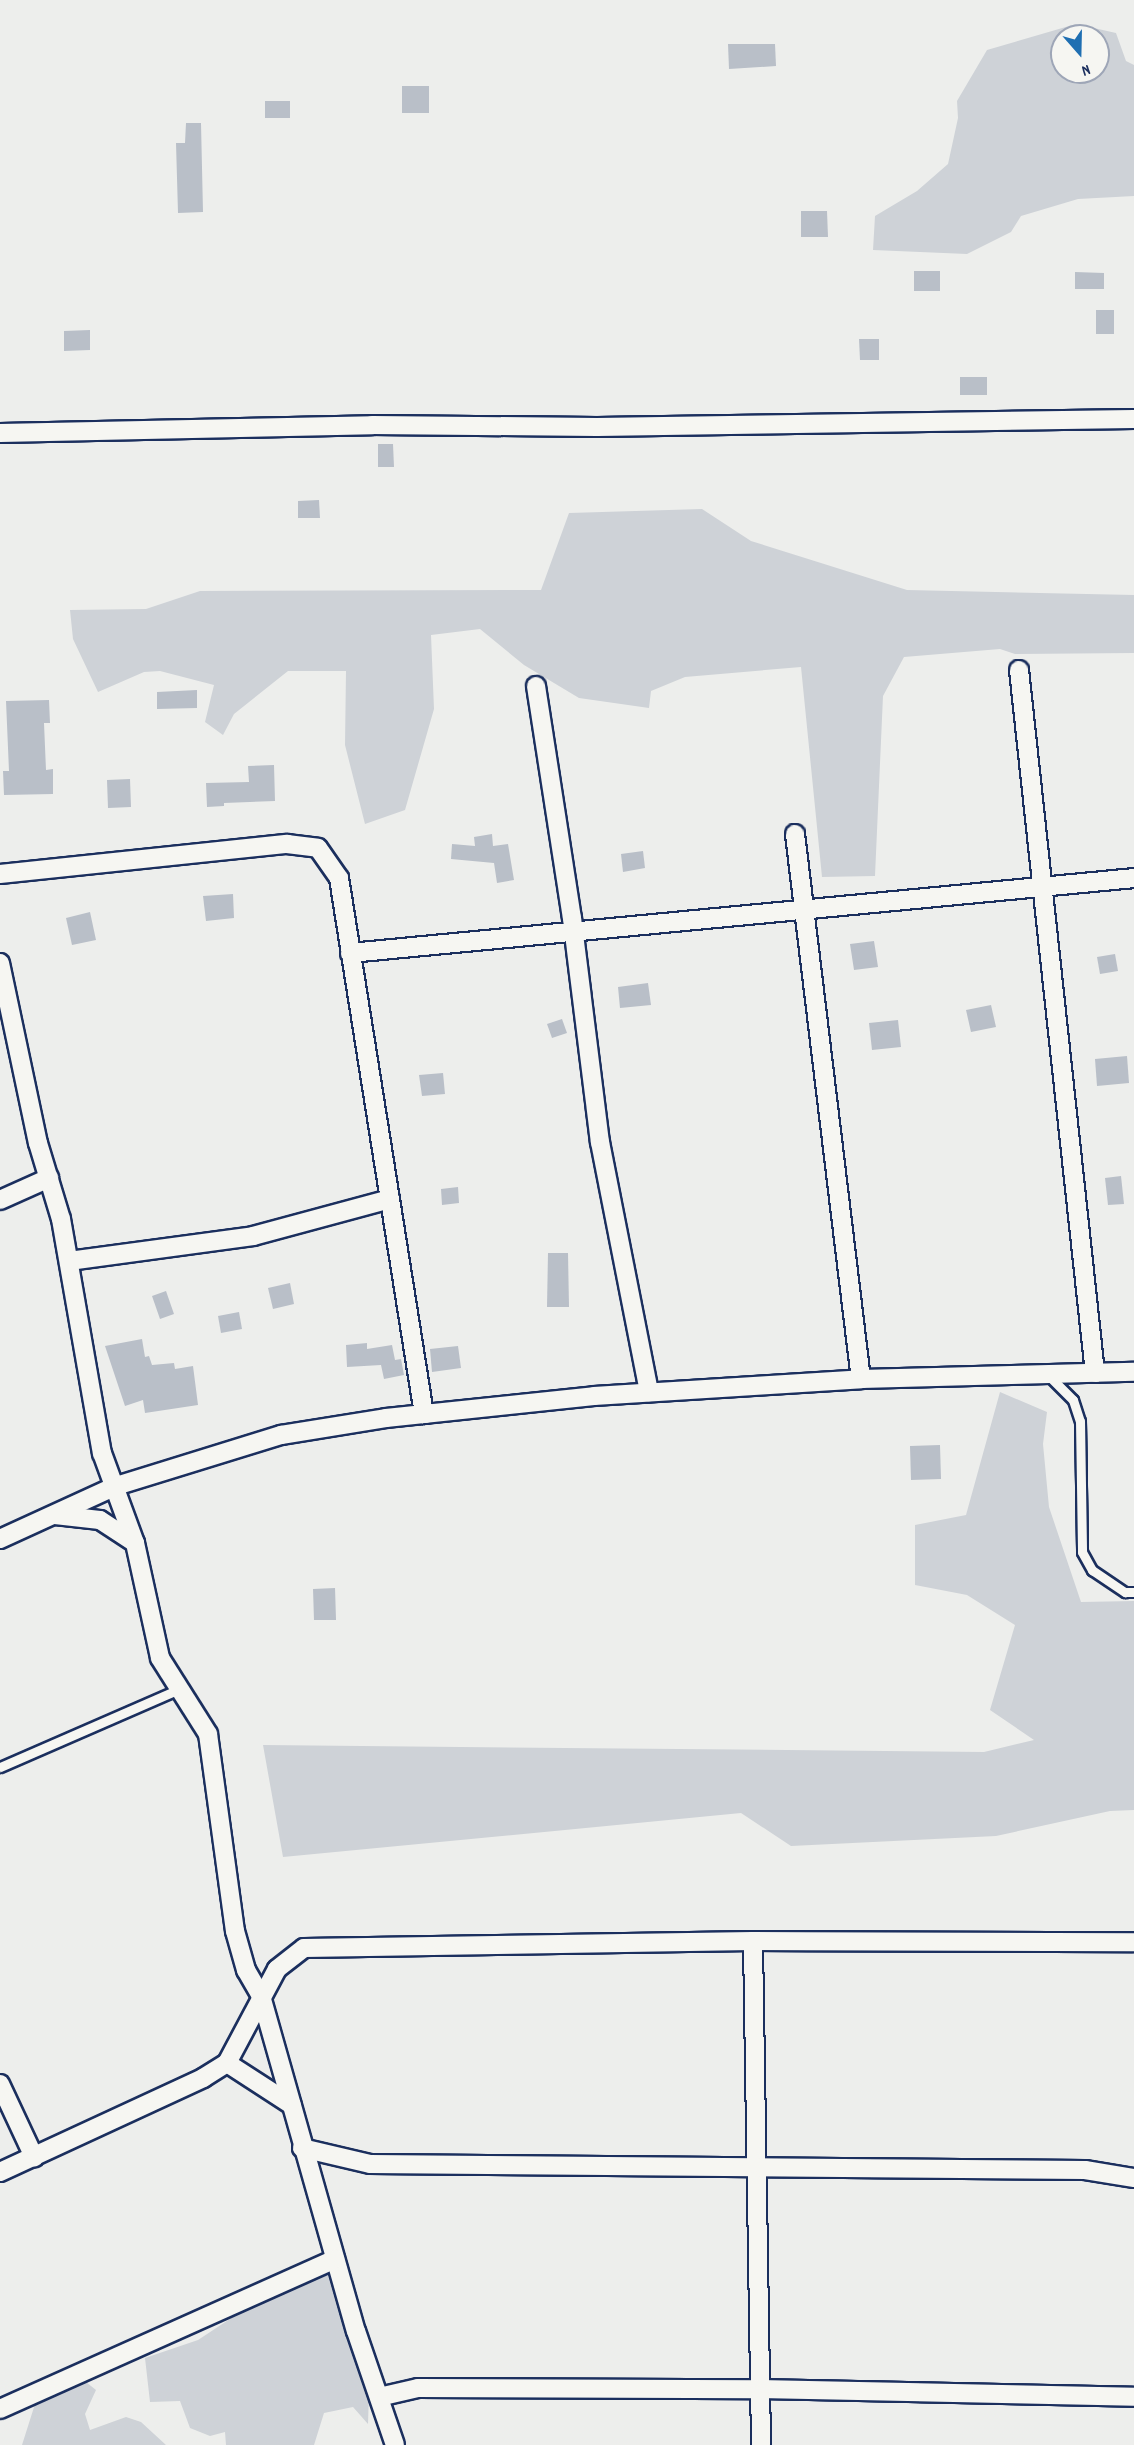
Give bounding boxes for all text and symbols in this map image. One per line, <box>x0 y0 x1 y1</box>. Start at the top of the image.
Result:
north arrow <box>1050 24 1110 84</box>
text: N <box>1078 57 1093 82</box>

